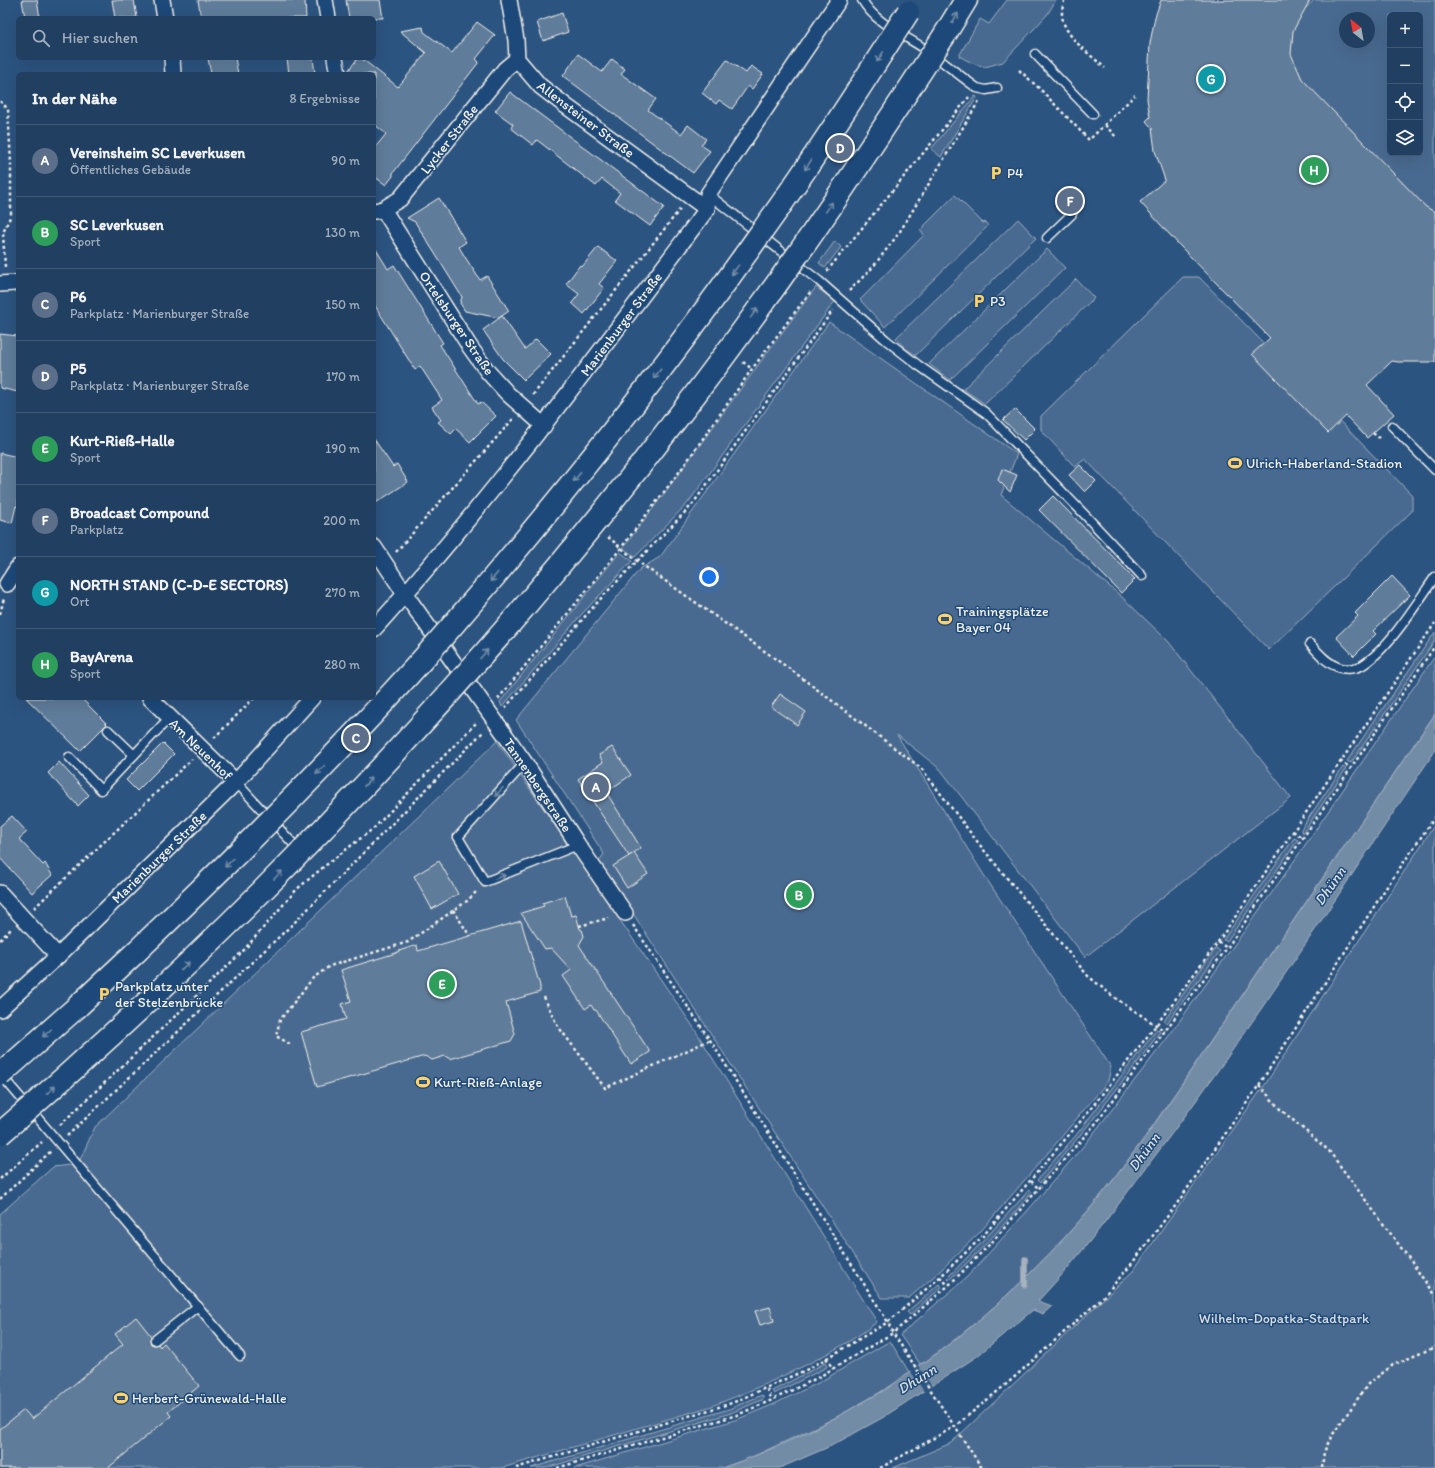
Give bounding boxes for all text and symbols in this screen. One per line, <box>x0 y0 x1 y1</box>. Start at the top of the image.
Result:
north arrow <box>1339 12 1375 48</box>
map controls <box>1387 12 1423 156</box>
button: + <box>1387 12 1423 48</box>
one-way arrow <box>951 13 959 24</box>
search box <box>16 16 376 60</box>
icon: search <box>30 27 52 49</box>
text: Hier suchen <box>62 29 138 47</box>
button: − <box>1387 48 1423 84</box>
one-way arrow <box>875 51 884 62</box>
pin: G <box>1198 64 1224 94</box>
street label: Allensteiner Straße <box>534 77 638 162</box>
button: locate <box>1387 84 1423 120</box>
text: In der Nähe <box>32 88 117 108</box>
text: 8 Ergebnisse <box>290 91 360 106</box>
street label: Lycker Straße <box>417 101 482 177</box>
button: layers <box>1387 120 1423 156</box>
pin: D <box>827 133 853 163</box>
text: Vereinsheim SC Leverkusen <box>70 144 245 162</box>
text: A <box>41 153 49 168</box>
text: 90 m <box>331 153 360 168</box>
pin: H <box>1301 155 1327 185</box>
one-way arrow <box>803 159 812 170</box>
text: Öffentliches Gebäude <box>70 162 191 177</box>
parking icon: P4 <box>988 165 1004 181</box>
place label: P4 <box>1007 165 1024 182</box>
pin: F <box>1057 186 1083 216</box>
one-way arrow <box>826 201 834 213</box>
text: SC Leverkusen <box>70 216 164 234</box>
text: B <box>41 225 49 240</box>
text: 130 m <box>325 225 360 240</box>
text: Sport <box>70 234 101 249</box>
one-way arrow <box>731 264 739 275</box>
street label: Ortelsburger Straße <box>415 268 498 379</box>
street label: Marienburger Straße <box>577 269 666 380</box>
text: P6 <box>70 288 87 306</box>
parking icon: P3 <box>971 293 987 309</box>
place label: P3 <box>990 293 1006 310</box>
text: C <box>41 297 49 312</box>
text: 150 m <box>325 297 360 312</box>
text: Parkplatz · Marienburger Straße <box>70 306 249 321</box>
one-way arrow <box>750 308 759 319</box>
text: P5 <box>70 360 86 378</box>
text: D <box>41 369 49 384</box>
text: 170 m <box>326 369 360 384</box>
one-way arrow <box>653 369 661 380</box>
text: Parkplatz · Marienburger Straße <box>70 378 249 393</box>
text: Kurt-Rieß-Halle <box>70 432 175 450</box>
text: E <box>41 441 49 456</box>
text: 190 m <box>325 441 360 456</box>
text: Sport <box>70 450 101 465</box>
sports icon: Ulrich-Haberland-Stadion <box>1227 455 1243 471</box>
place label: Ulrich-Haberland-Stadion <box>1246 455 1402 472</box>
one-way arrow <box>573 471 581 482</box>
text: Broadcast Compound <box>70 504 209 522</box>
text: F <box>42 513 48 528</box>
text: 200 m <box>323 513 360 528</box>
text: Parkplatz <box>70 522 123 537</box>
your location <box>699 567 719 587</box>
one-way arrow <box>489 571 498 582</box>
text: NORTH STAND (C-D-E SECTORS) <box>70 576 288 594</box>
text: G <box>41 585 49 600</box>
text: 270 m <box>325 585 360 600</box>
text: Ort <box>70 594 89 609</box>
place label: Trainingsplätze Bayer 04 <box>956 603 1049 636</box>
sports icon: Trainingsplätze Bayer 04 <box>937 611 953 627</box>
text: BayArena <box>70 648 133 666</box>
one-way arrow <box>479 649 488 659</box>
text: H <box>41 657 50 672</box>
text: 280 m <box>324 657 360 672</box>
text: Sport <box>70 666 101 681</box>
street label: Am Neuenhof <box>165 715 236 784</box>
pin: C <box>343 723 369 753</box>
street label: Tannenbergstraße <box>500 735 576 836</box>
one-way arrow <box>315 765 325 775</box>
pin: A <box>583 772 609 802</box>
one-way arrow <box>363 777 372 787</box>
one-way arrow <box>494 787 504 797</box>
street label: Marienburger Straße <box>108 807 211 907</box>
one-way arrow <box>224 858 234 868</box>
water label: Dhünn <box>1310 863 1350 909</box>
one-way arrow <box>273 870 283 880</box>
one-way arrow <box>494 872 506 880</box>
pin: B <box>786 880 812 910</box>
one-way arrow <box>180 961 190 971</box>
pin: E <box>429 969 455 999</box>
place label: Parkplatz unter der Stelzenbrücke <box>115 978 224 1011</box>
parking icon: Parkplatz unter der Stelzenbrücke <box>96 986 112 1002</box>
one-way arrow <box>43 1028 53 1037</box>
sports icon: Kurt-Rieß-Anlage <box>415 1074 431 1090</box>
place label: Kurt-Rieß-Anlage <box>434 1074 542 1091</box>
one-way arrow <box>46 1085 56 1095</box>
water label: Dhünn <box>1124 1129 1164 1175</box>
park label: Wilhelm-Dopatka-Stadtpark <box>1199 1310 1370 1327</box>
water label: Dhünn <box>894 1360 940 1398</box>
sports icon: Herbert-Grünewald-Halle <box>113 1390 129 1406</box>
place label: Herbert-Grünewald-Halle <box>132 1390 287 1407</box>

